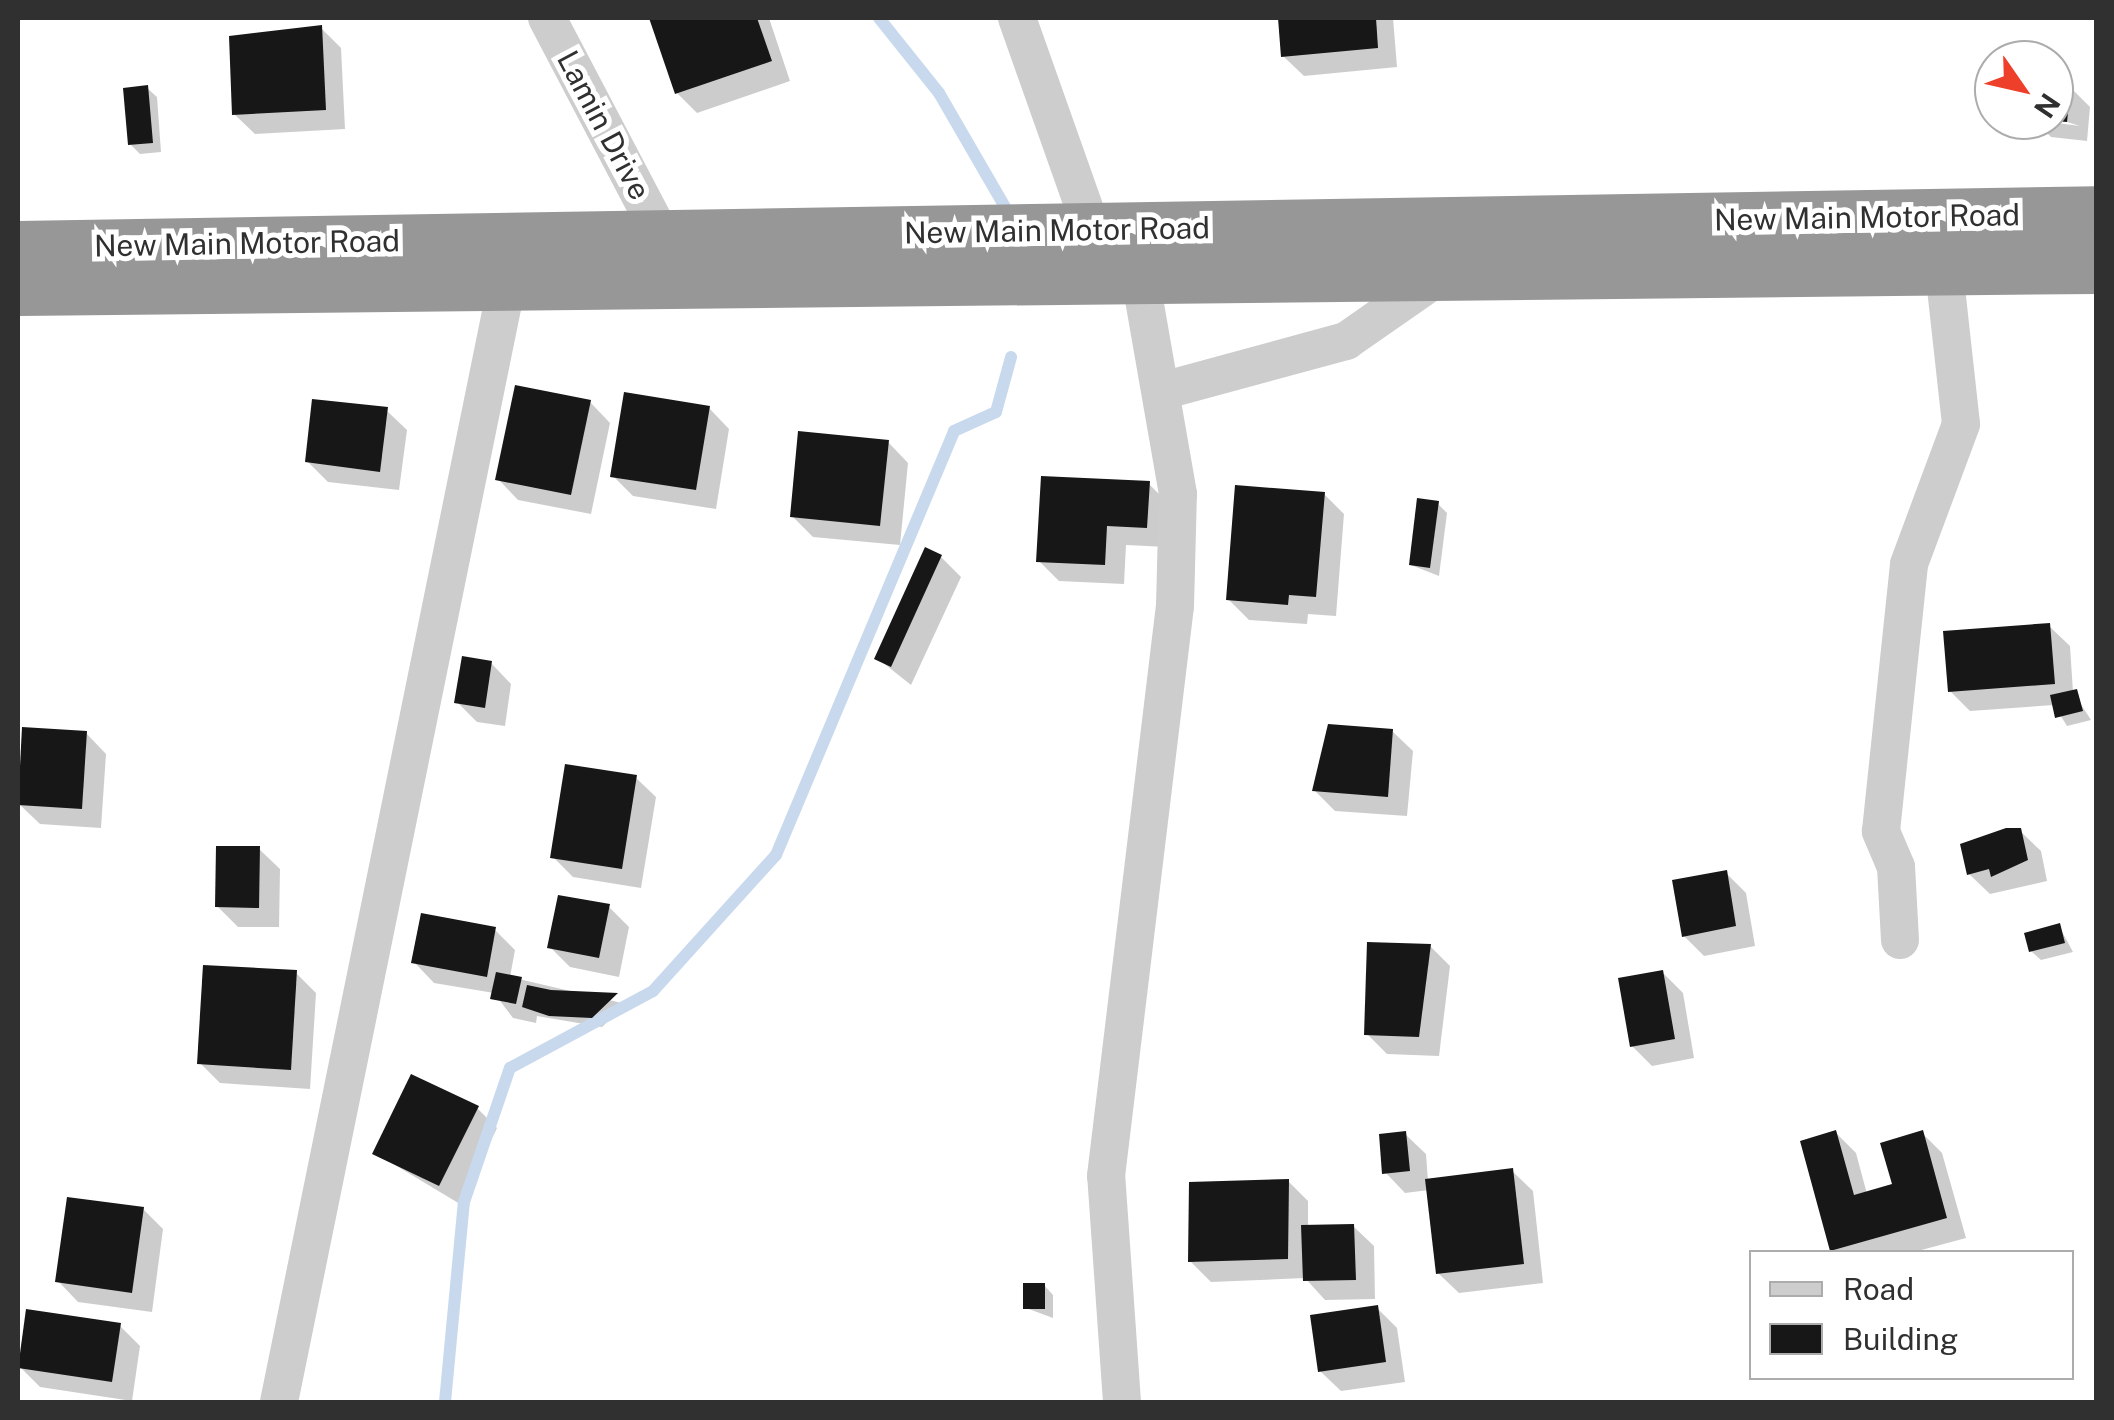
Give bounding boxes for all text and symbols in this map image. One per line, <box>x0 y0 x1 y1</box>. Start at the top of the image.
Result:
north arrow <box>1974 40 2074 140</box>
street label: Lamin Drive <box>550 44 658 206</box>
text: N <box>2028 88 2067 124</box>
street label: New Main Motor Road <box>1714 196 2020 238</box>
street label: New Main Motor Road <box>904 209 1210 251</box>
street label: New Main Motor Road <box>94 222 400 264</box>
legend <box>1749 1250 2074 1380</box>
text: Road <box>1843 1271 1914 1307</box>
text: Building <box>1843 1321 1958 1357</box>

